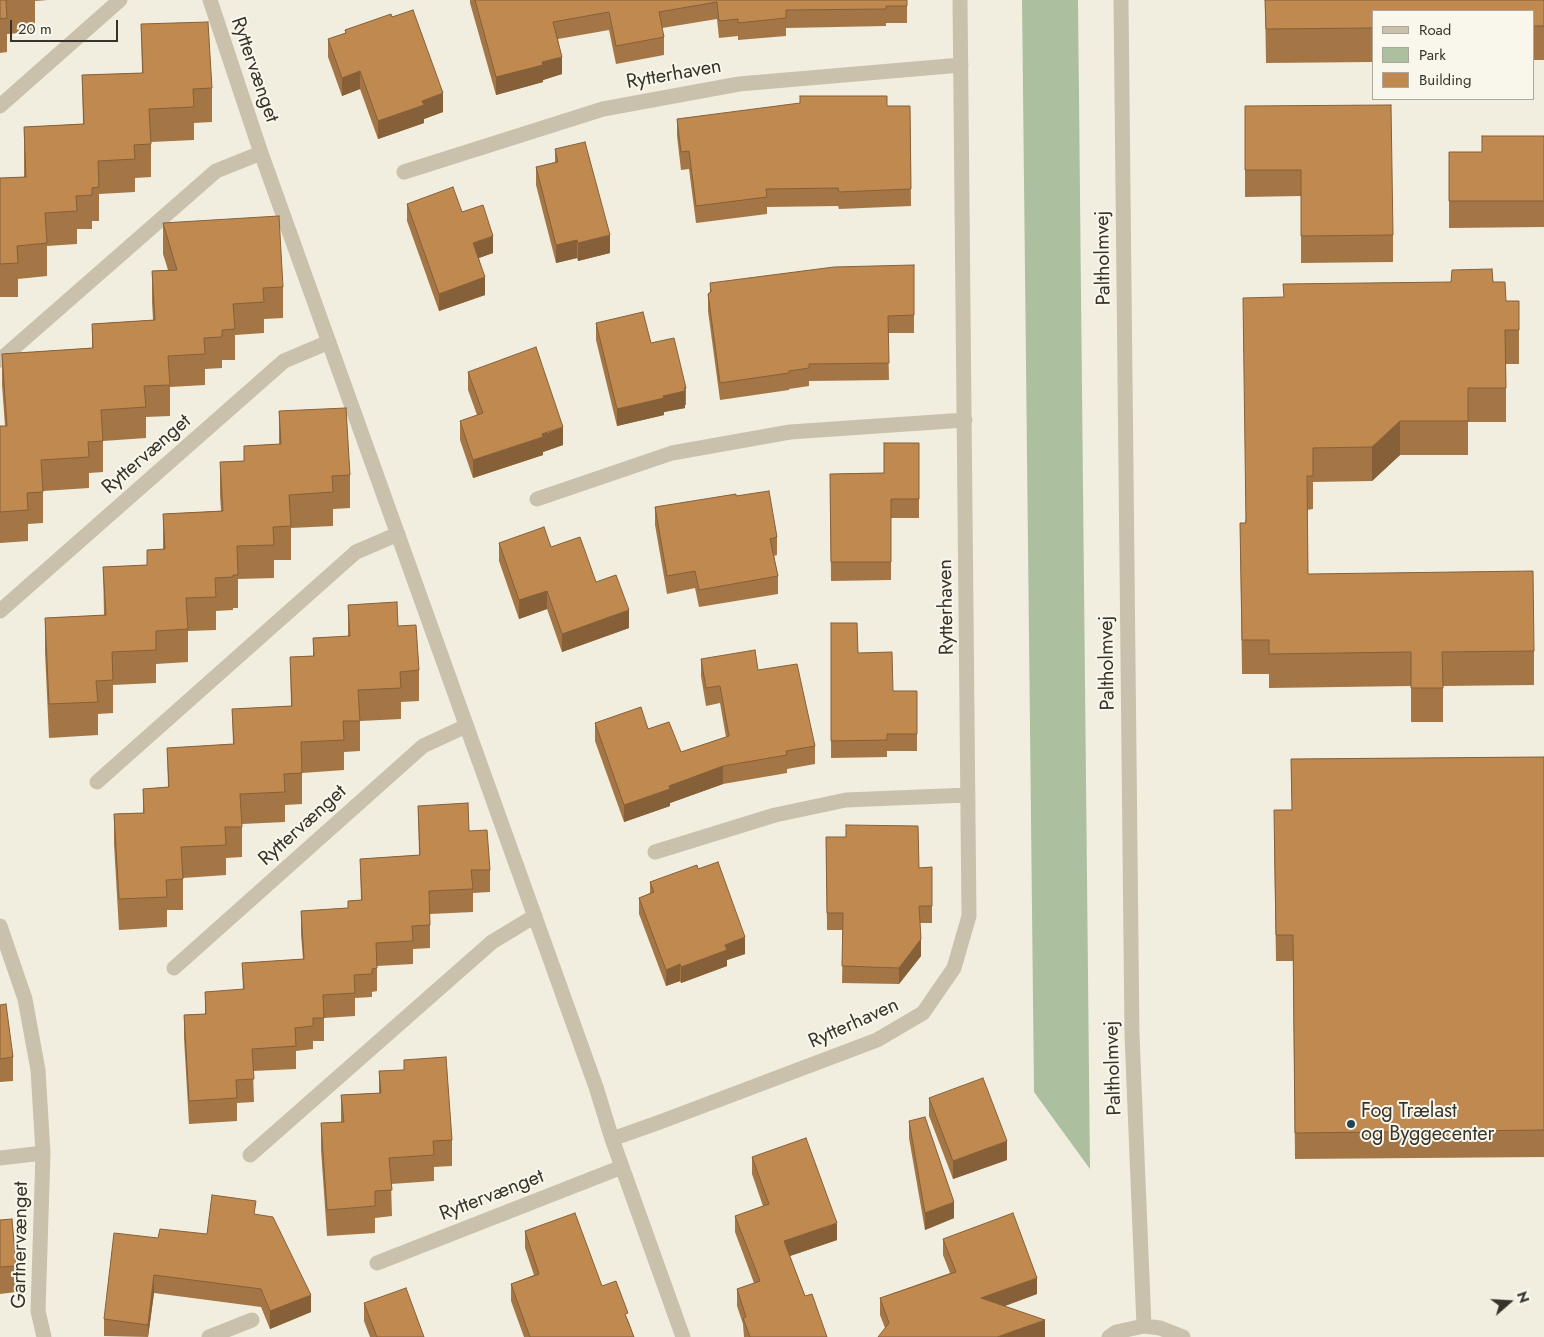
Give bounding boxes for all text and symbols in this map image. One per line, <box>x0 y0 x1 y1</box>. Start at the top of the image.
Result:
scale bar <box>12 10 120 42</box>
legend <box>1372 10 1534 100</box>
street label: Ryttervænget <box>225 14 283 126</box>
text: 20 m <box>18 18 52 40</box>
text: Road <box>1419 19 1451 41</box>
text: Park <box>1419 44 1446 66</box>
street label: Rytterhaven <box>625 55 723 95</box>
text: Building <box>1419 69 1471 91</box>
street label: Paltholmvej <box>1091 210 1117 306</box>
street label: Ryttervænget <box>98 410 196 500</box>
street label: Rytterhaven <box>934 559 960 655</box>
street label: Paltholmvej <box>1095 615 1121 711</box>
street label: Ryttervænget <box>254 780 352 872</box>
street label: Rytterhaven <box>805 993 903 1055</box>
street label: Paltholmvej <box>1100 1020 1128 1116</box>
place label: Fog Trælast og Byggecenter <box>1361 1100 1494 1147</box>
marker: Fog Trælast og Byggecenter <box>1345 1118 1357 1130</box>
street label: Ryttervænget <box>437 1165 547 1227</box>
street label: Gartnervænget <box>8 1181 34 1309</box>
north arrow <box>1484 1277 1534 1327</box>
text: N <box>1512 1289 1534 1306</box>

